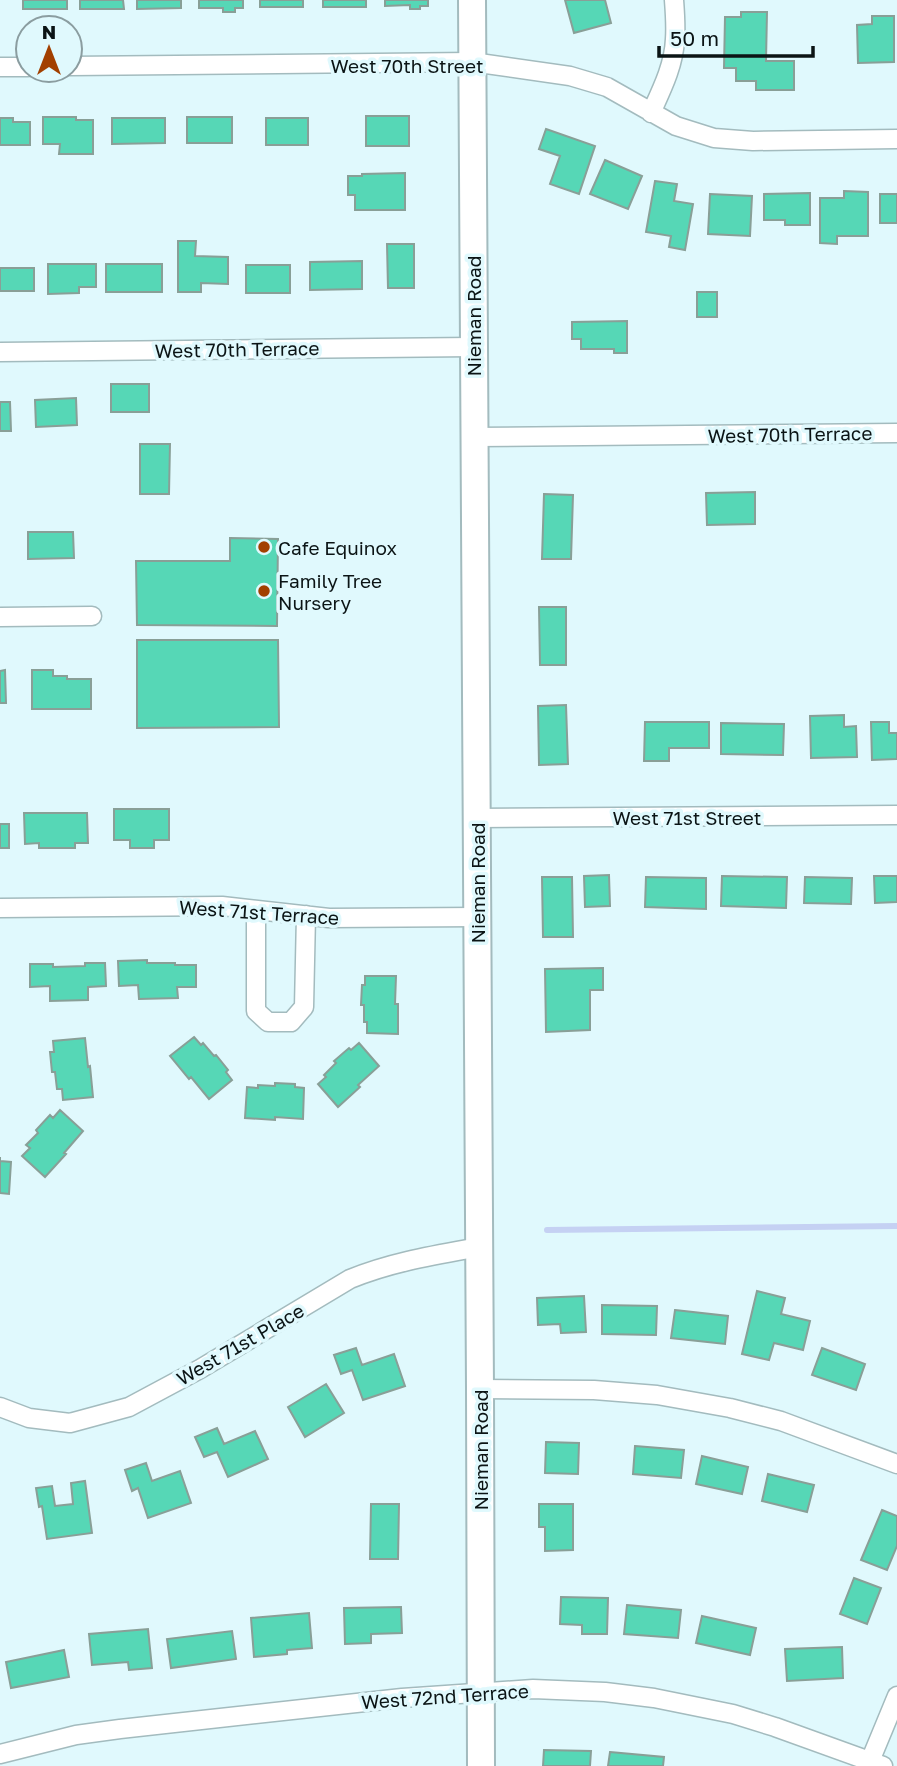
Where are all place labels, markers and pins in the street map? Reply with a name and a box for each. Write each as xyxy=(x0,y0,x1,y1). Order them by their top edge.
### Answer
place label: Cafe Equinox xyxy=(278,536,397,559)
marker: Cafe Equinox xyxy=(256,539,272,555)
place label: Family Tree Nursery xyxy=(278,569,382,614)
marker: Family Tree Nursery xyxy=(256,583,272,599)

